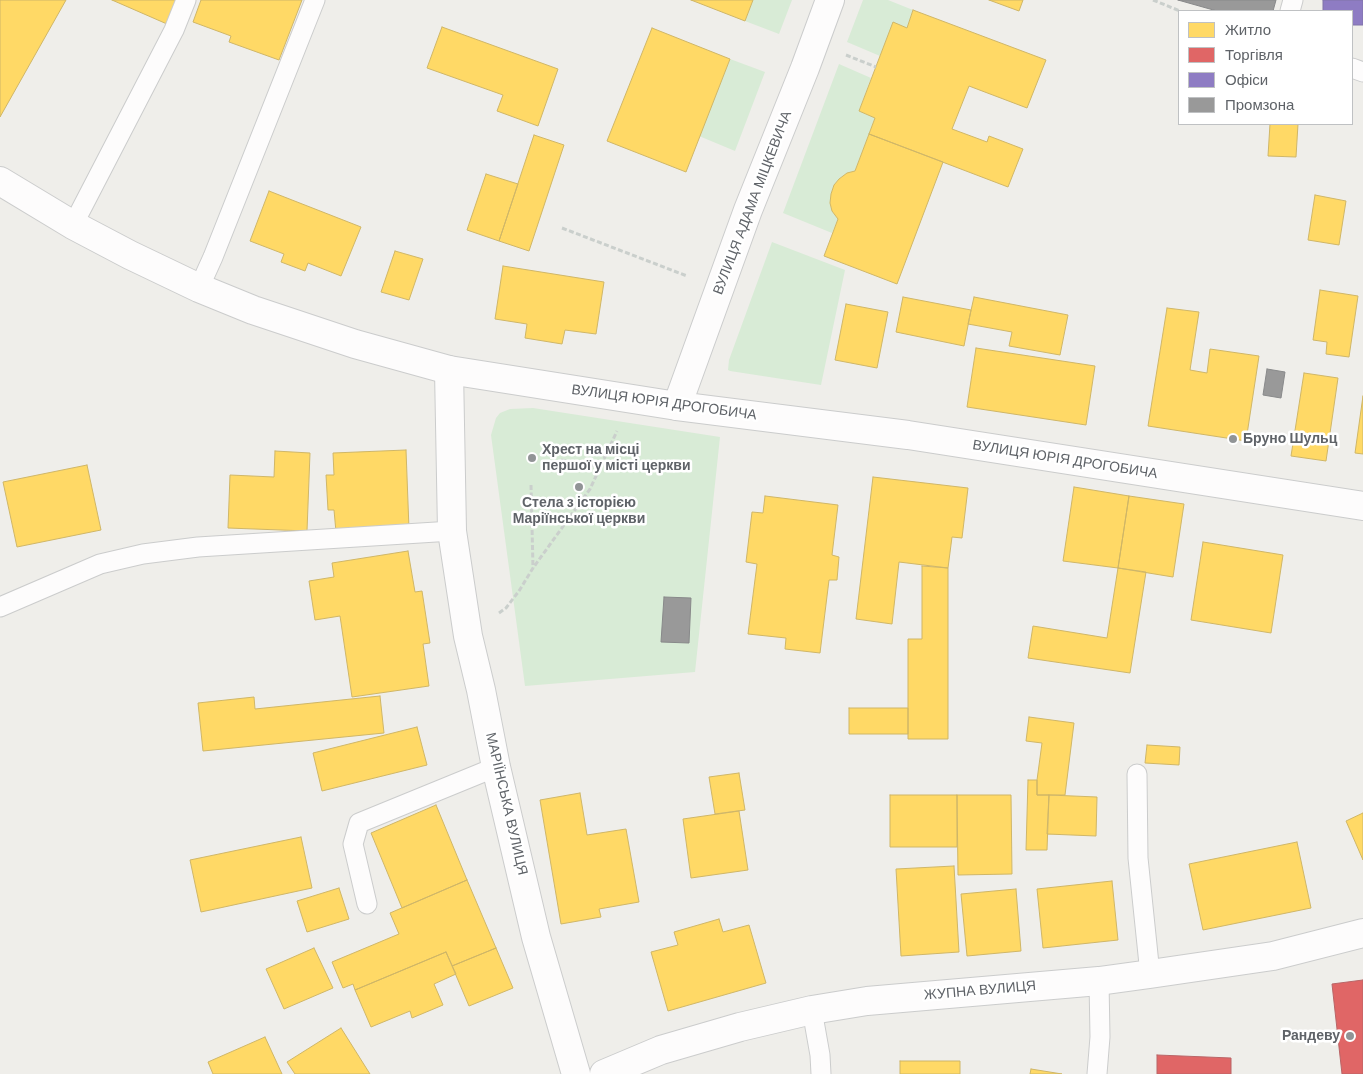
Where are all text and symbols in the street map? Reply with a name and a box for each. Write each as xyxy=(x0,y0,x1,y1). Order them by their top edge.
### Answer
legend xyxy=(1178,10,1353,125)
text: Житло xyxy=(1225,20,1271,40)
text: Торгівля xyxy=(1225,45,1283,65)
text: Офіси xyxy=(1225,70,1268,90)
text: Промзона xyxy=(1225,95,1294,115)
street label: ВУЛИЦЯ АДАМА МІЦКЕВИЧА xyxy=(710,109,796,297)
street label: ВУЛИЦЯ ЮРІЯ ДРОГОБИЧА xyxy=(570,382,758,424)
place label: Бруно Шульц xyxy=(1243,431,1337,447)
marker: Бруно Шульц xyxy=(1227,433,1239,445)
street label: ВУЛИЦЯ ЮРІЯ ДРОГОБИЧА xyxy=(971,437,1159,483)
place label: Хрест на місці першої у місті церкви xyxy=(542,442,691,474)
marker: Хрест на місці першої у місті церкви xyxy=(526,452,538,464)
marker: Стела з історією Маріїнської церкви xyxy=(573,481,585,493)
place label: Стела з історією Маріїнської церкви xyxy=(513,495,645,528)
street label: МАРІЇНСЬКА ВУЛИЦЯ xyxy=(481,731,531,877)
street label: ЖУПНА ВУЛИЦЯ xyxy=(923,978,1037,1004)
place label: Рандеву xyxy=(1282,1028,1340,1044)
marker: Рандеву xyxy=(1344,1030,1356,1042)

